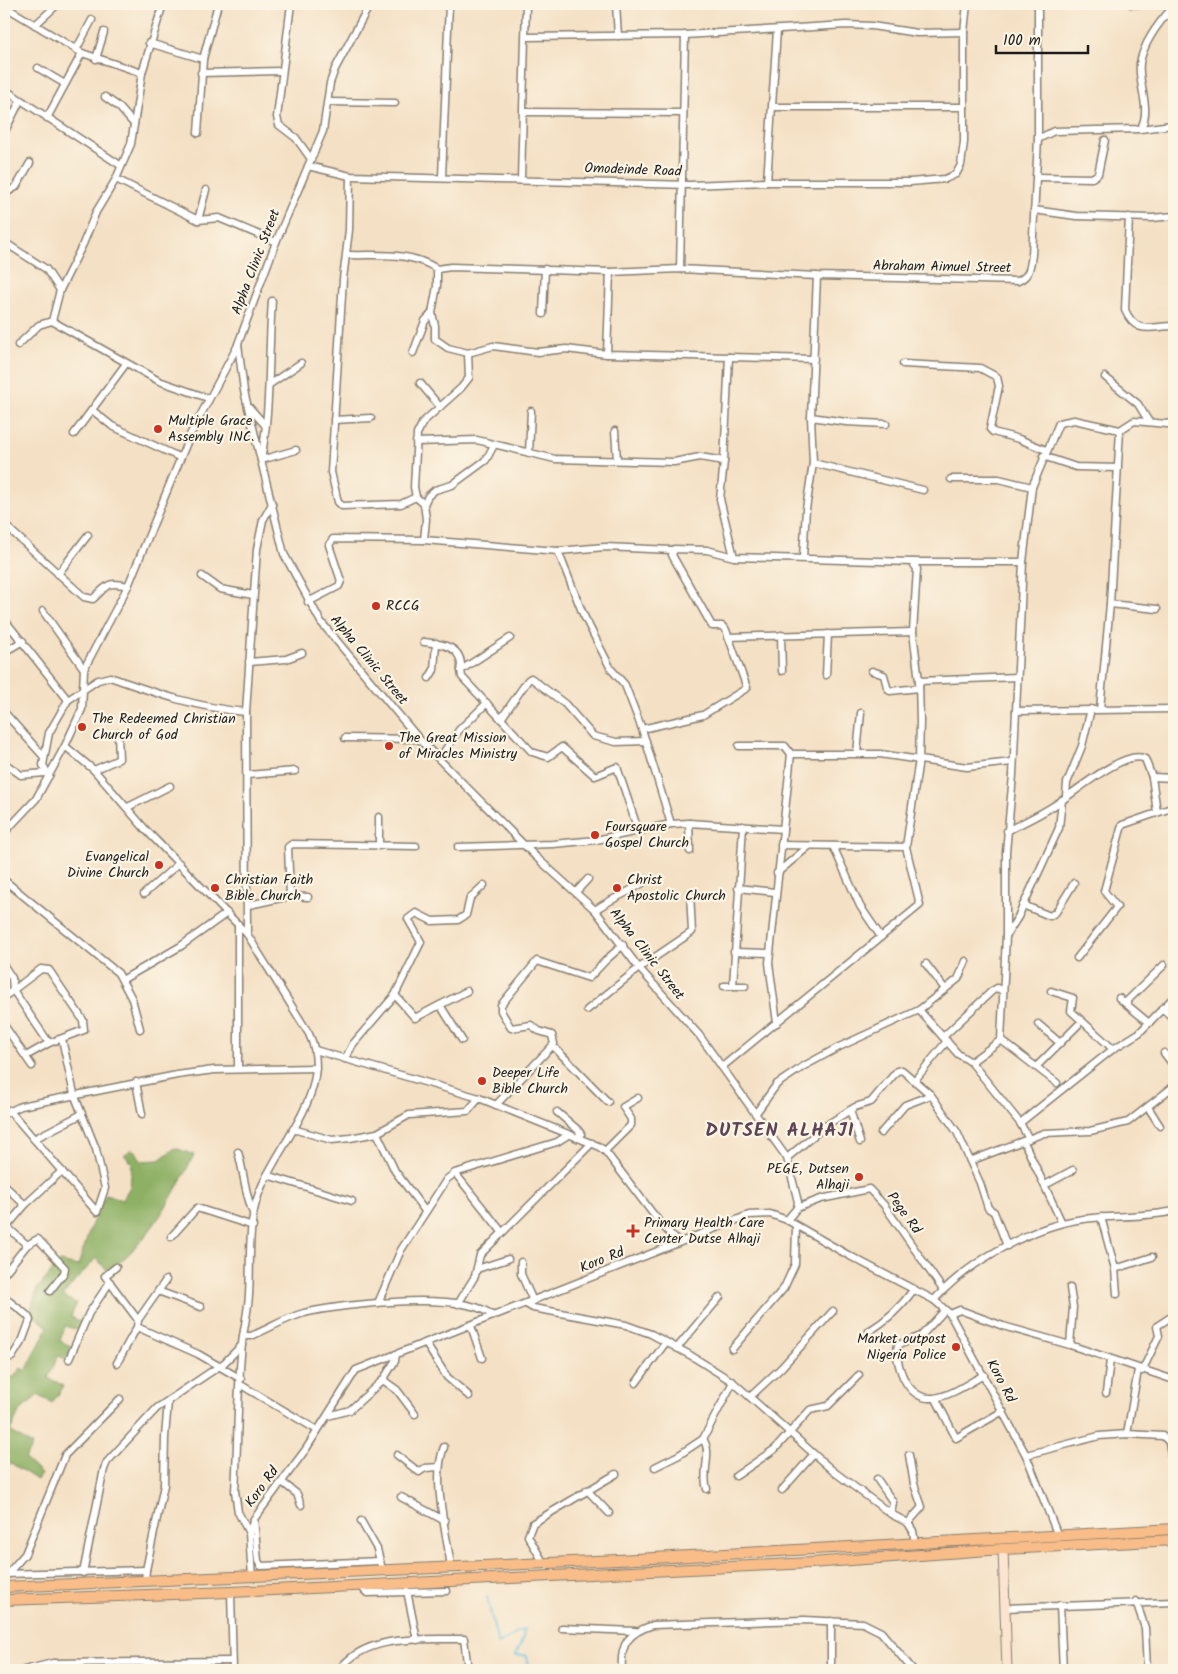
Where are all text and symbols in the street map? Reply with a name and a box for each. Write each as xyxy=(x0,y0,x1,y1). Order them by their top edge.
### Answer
scale bar xyxy=(996,22,1088,54)
text: 100 m xyxy=(1003,29,1041,53)
street label: Omodeinde Road xyxy=(584,157,683,183)
street label: Alpha Clinic Street xyxy=(226,205,286,318)
street label: Abraham Aimuel Street xyxy=(873,255,1012,279)
place label: Multiple Grace Assembly INC. xyxy=(168,410,254,448)
marker: Multiple Grace Assembly INC. xyxy=(152,423,164,435)
place label: RCCG xyxy=(386,595,420,617)
marker: RCCG xyxy=(370,600,382,612)
street label: Alpha Clinic Street xyxy=(325,610,414,710)
place label: The Redeemed Christian Church of God xyxy=(92,708,236,746)
marker: The Redeemed Christian Church of God xyxy=(76,721,88,733)
place label: The Great Mission of Miracles Ministry xyxy=(399,727,518,765)
marker: The Great Mission of Miracles Ministry xyxy=(383,740,395,752)
place label: Foursquare Gospel Church xyxy=(605,816,689,854)
marker: Foursquare Gospel Church xyxy=(589,829,601,841)
place label: Evangelical Divine Church xyxy=(67,846,150,884)
marker: Evangelical Divine Church xyxy=(153,859,165,871)
place label: Christian Faith Bible Church xyxy=(225,869,313,907)
place label: Christ Apostolic Church xyxy=(627,869,726,907)
marker: Christian Faith Bible Church xyxy=(209,882,221,894)
marker: Christ Apostolic Church xyxy=(611,882,623,894)
street label: Alpha Clinic Street xyxy=(604,903,690,1005)
place label: Deeper Life Bible Church xyxy=(492,1062,568,1100)
marker: Deeper Life Bible Church xyxy=(476,1075,488,1087)
district label: DUTSEN ALHAJI xyxy=(705,1116,855,1146)
place label: PEGE, Dutsen Alhaji xyxy=(767,1158,850,1196)
marker: PEGE, Dutsen Alhaji xyxy=(853,1171,865,1183)
street label: Pege Rd xyxy=(881,1187,927,1240)
place label: Primary Health Care Center Dutse Alhaji xyxy=(644,1212,765,1250)
marker: Primary Health Care Center Dutse Alhaji xyxy=(626,1224,640,1238)
street label: Koro Rd xyxy=(576,1241,629,1279)
place label: Market outpost Nigeria Police xyxy=(857,1328,947,1366)
marker: Market outpost Nigeria Police xyxy=(950,1341,962,1353)
street label: Koro Rd xyxy=(980,1355,1022,1408)
street label: Koro Rd xyxy=(239,1461,285,1512)

